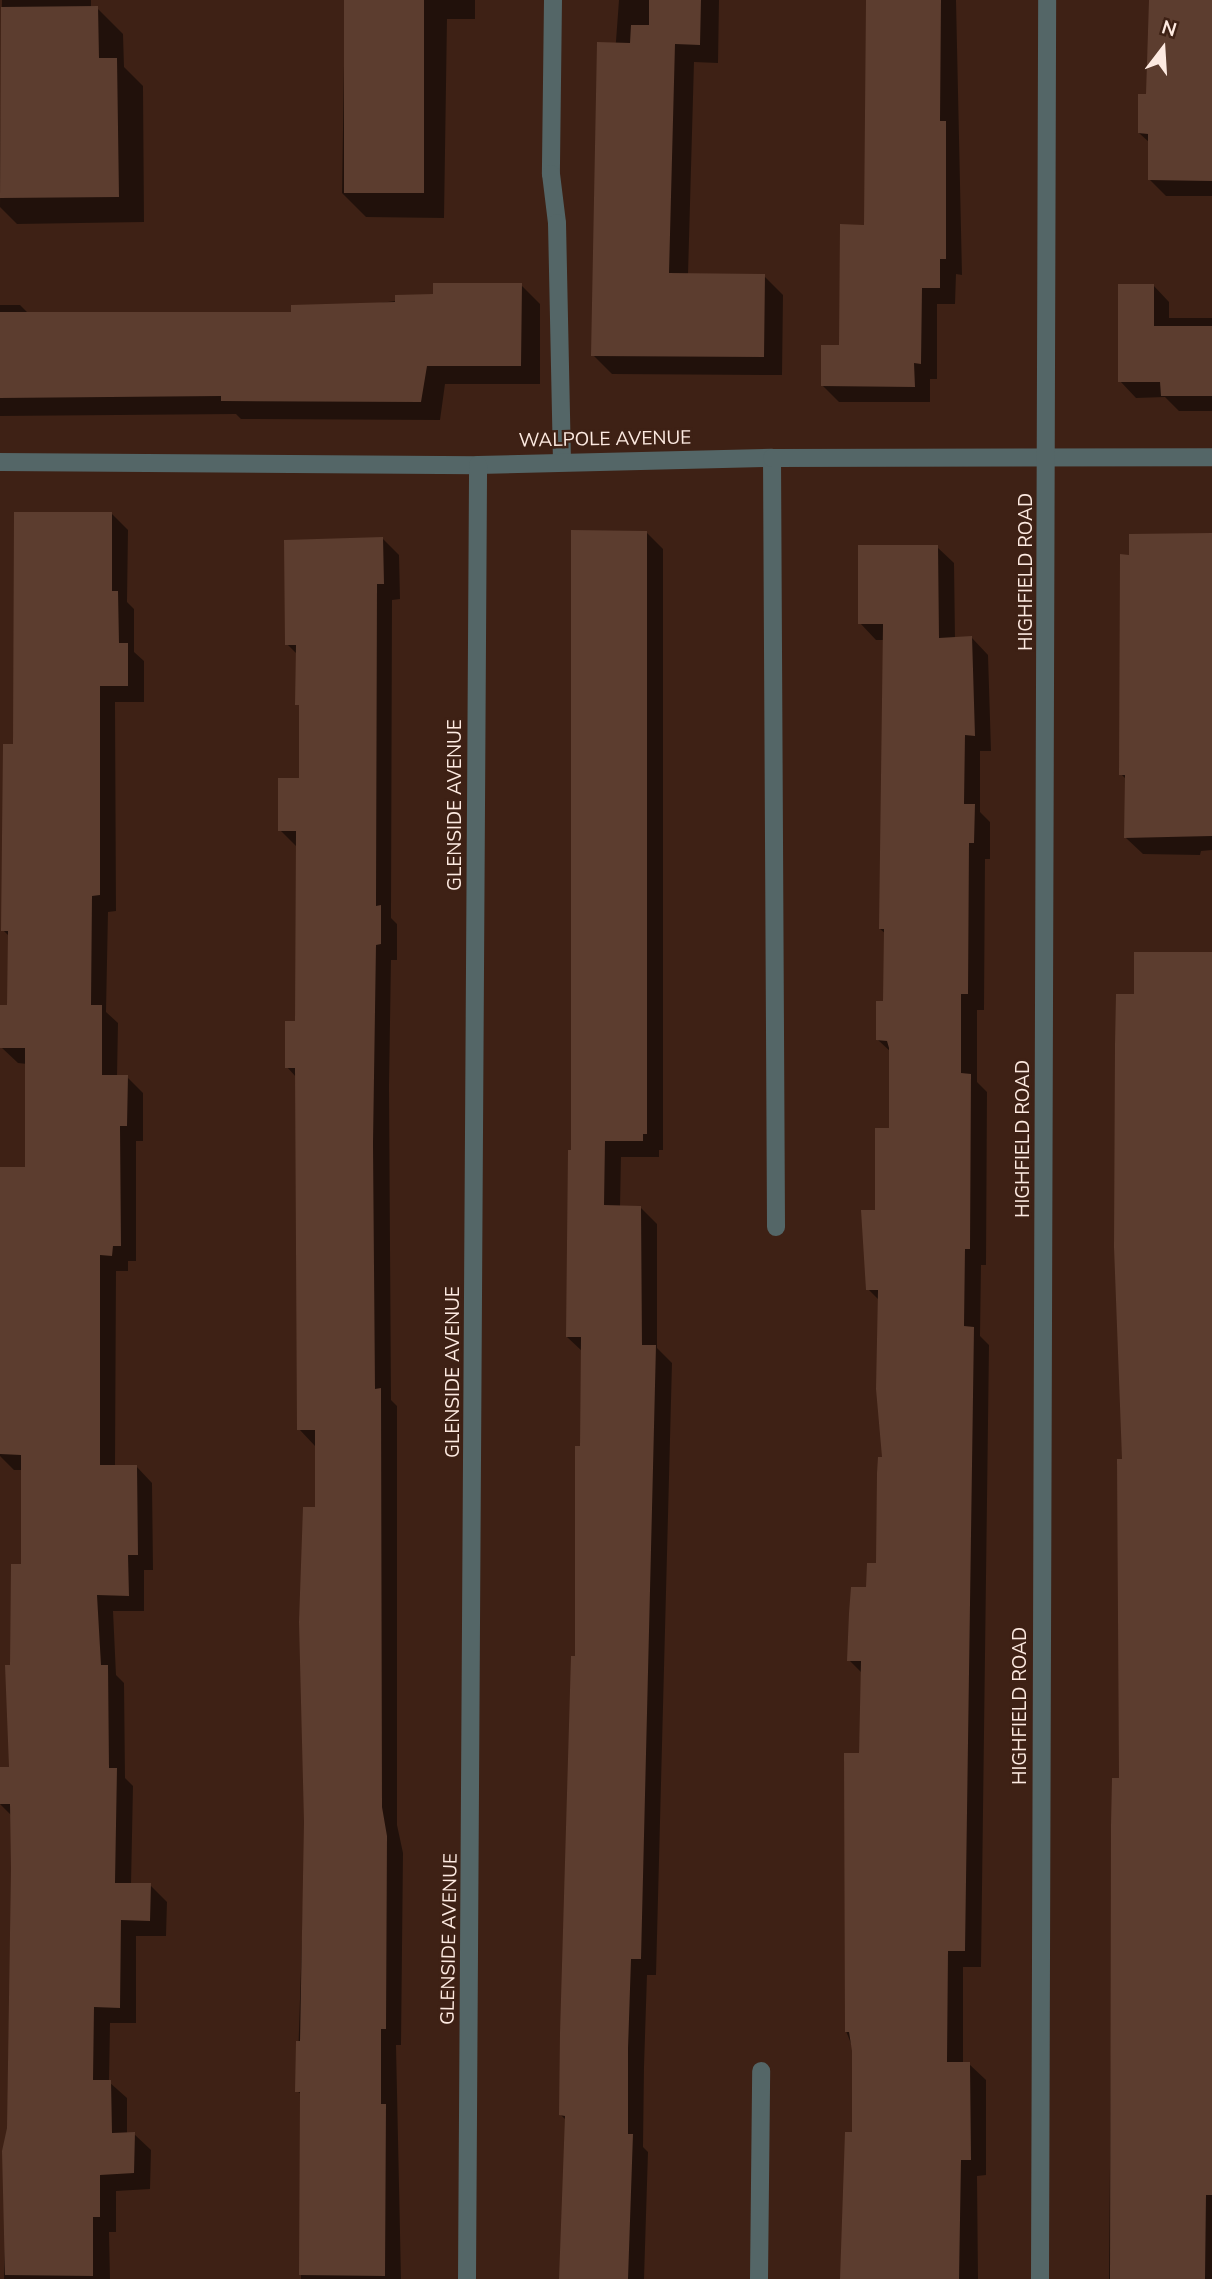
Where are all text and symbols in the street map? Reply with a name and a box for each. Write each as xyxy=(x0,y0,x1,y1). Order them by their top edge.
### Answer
north arrow xyxy=(1128,14,1198,84)
text: N xyxy=(1159,14,1180,43)
street label: WALPOLE AVENUE xyxy=(518,427,692,453)
street label: HIGHFIELD ROAD xyxy=(1016,493,1038,651)
street label: GLENSIDE AVENUE xyxy=(445,719,467,891)
street label: HIGHFIELD ROAD xyxy=(1013,1060,1035,1218)
street label: GLENSIDE AVENUE xyxy=(443,1286,465,1458)
street label: HIGHFIELD ROAD xyxy=(1010,1627,1032,1785)
street label: GLENSIDE AVENUE xyxy=(437,1853,463,2025)

